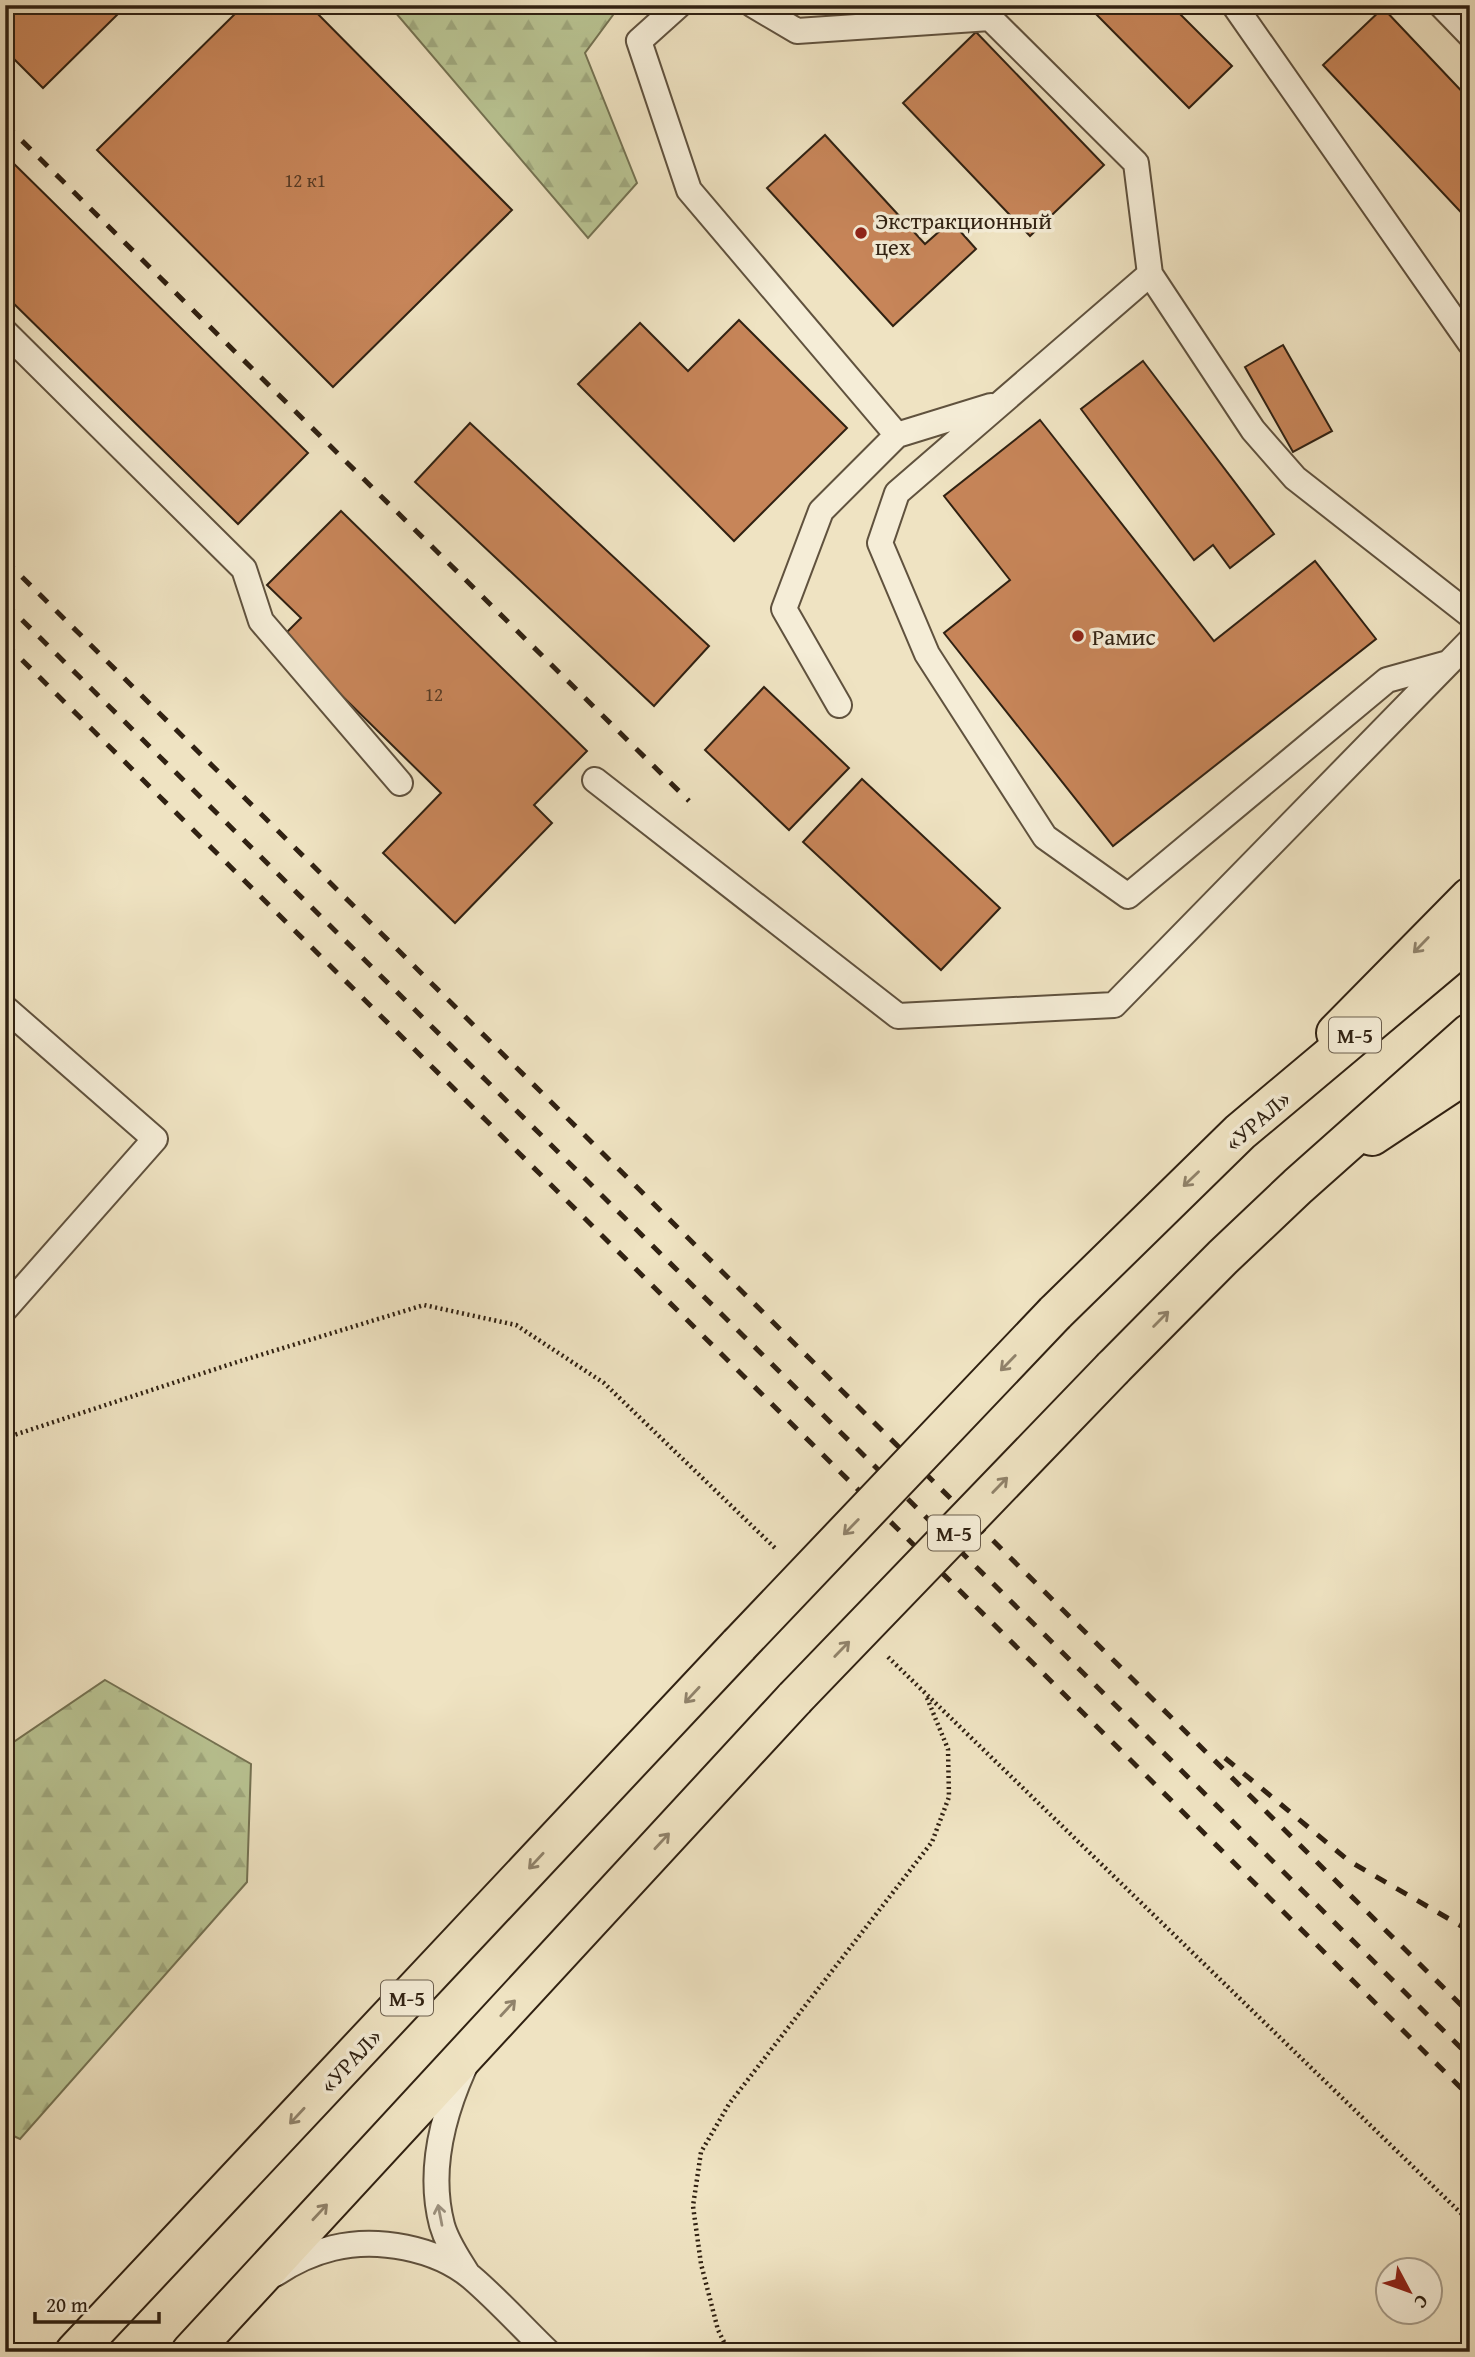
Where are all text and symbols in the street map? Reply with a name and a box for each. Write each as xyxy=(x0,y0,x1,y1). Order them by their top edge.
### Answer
house number: 12 к1 xyxy=(284,166,326,194)
place label: Экстракционный цех xyxy=(875,204,1052,263)
marker: Экстракционный цех xyxy=(853,225,869,241)
place label: Рамис xyxy=(1092,620,1156,653)
marker: Рамис xyxy=(1070,628,1086,644)
house number: 12 xyxy=(425,680,443,708)
one-way arrow xyxy=(1413,936,1430,953)
road number: М-5 xyxy=(1329,1018,1381,1052)
street label: «УРАЛ» xyxy=(1217,1082,1297,1158)
one-way arrow xyxy=(1183,1171,1200,1188)
one-way arrow xyxy=(1152,1311,1169,1328)
one-way arrow xyxy=(1000,1354,1017,1371)
one-way arrow xyxy=(991,1477,1008,1494)
road number: М-5 xyxy=(928,1516,980,1550)
one-way arrow xyxy=(843,1518,860,1535)
one-way arrow xyxy=(833,1640,850,1657)
one-way arrow xyxy=(684,1686,701,1703)
one-way arrow xyxy=(654,1833,671,1850)
one-way arrow xyxy=(528,1852,545,1869)
road number: М-5 xyxy=(381,1980,433,2016)
one-way arrow xyxy=(500,1999,516,2017)
street label: «УРАЛ» xyxy=(311,2020,389,2100)
one-way arrow xyxy=(289,2107,305,2125)
one-way arrow xyxy=(312,2204,329,2221)
one-way arrow xyxy=(433,2204,446,2227)
north arrow xyxy=(1374,2256,1444,2326)
scale bar xyxy=(35,2280,159,2324)
text: 20 m xyxy=(46,2289,88,2320)
text: С xyxy=(1408,2289,1436,2316)

